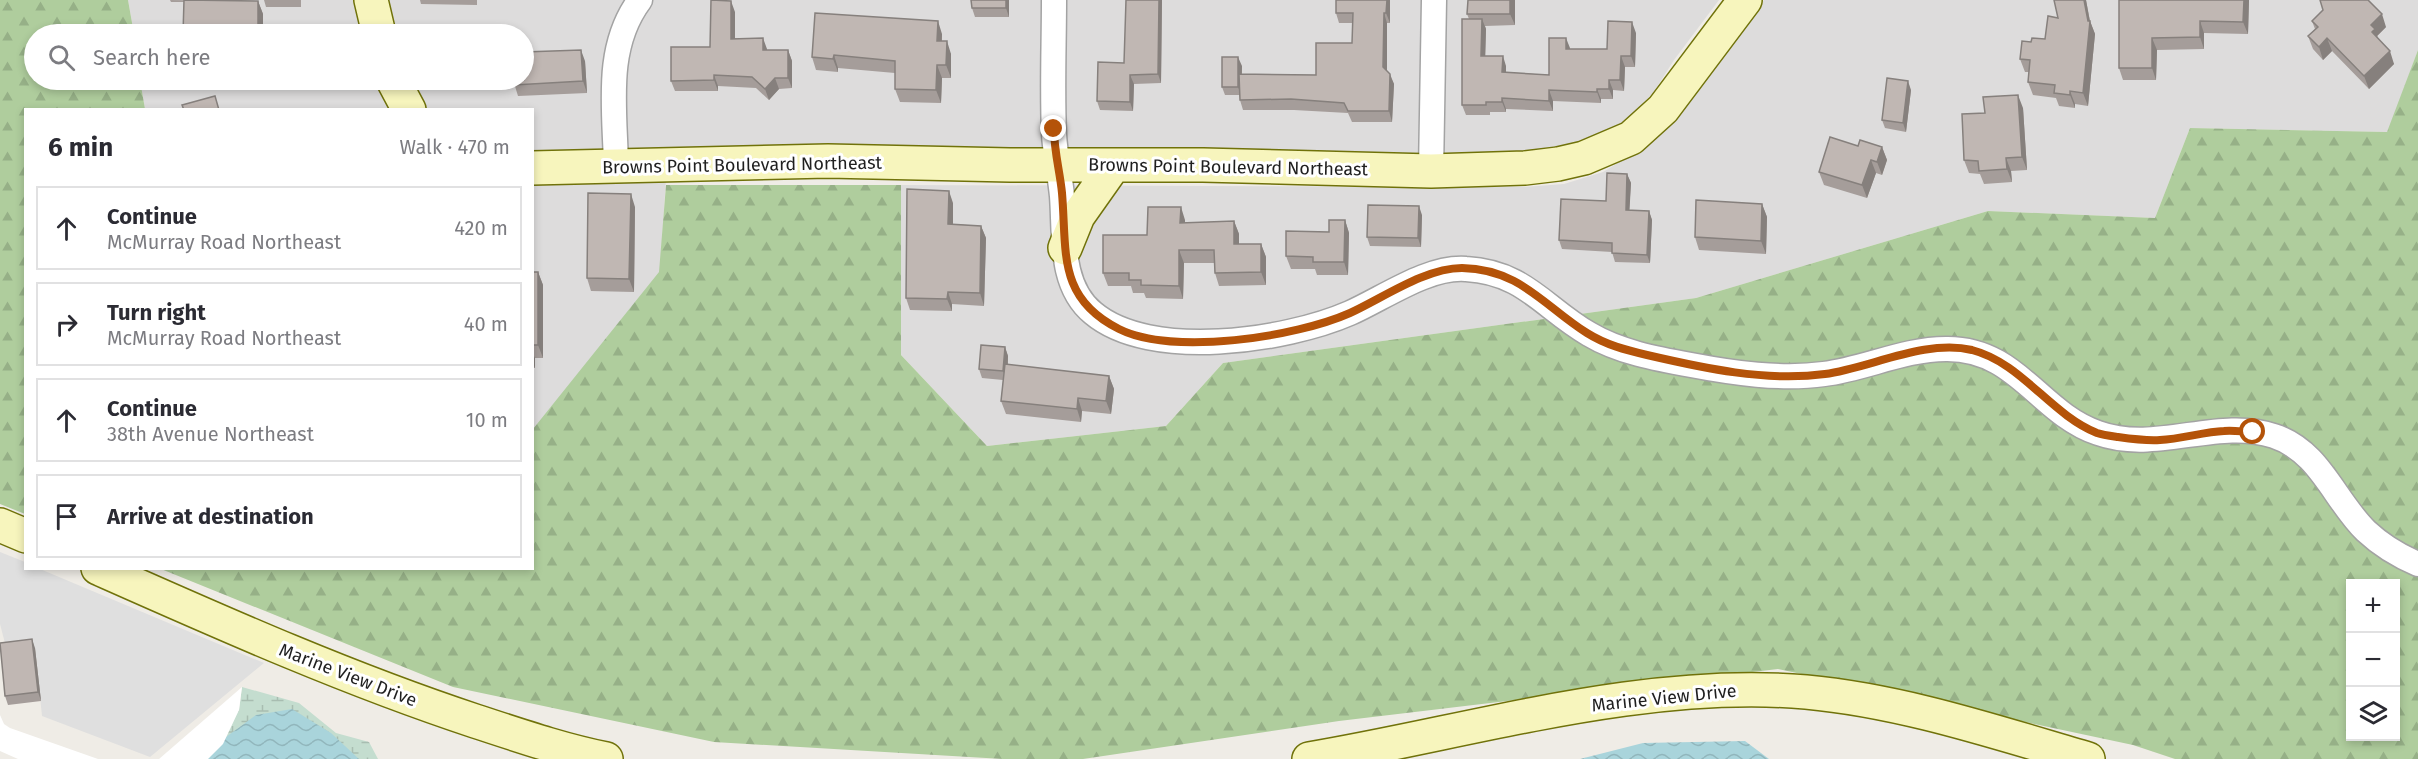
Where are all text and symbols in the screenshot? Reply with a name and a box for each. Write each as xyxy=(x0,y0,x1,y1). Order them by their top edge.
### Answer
search box xyxy=(24,24,534,90)
icon: search xyxy=(45,41,78,74)
text: Search here xyxy=(93,44,211,71)
route end xyxy=(1040,115,1066,141)
text: 6 min xyxy=(48,132,113,163)
text: Walk · 470 m xyxy=(400,135,510,159)
street label: Browns Point Boulevard Northeast xyxy=(602,152,883,178)
street label: Browns Point Boulevard Northeast xyxy=(1088,154,1369,180)
text: Continue xyxy=(107,203,197,230)
icon: ahead xyxy=(50,212,83,245)
text: 420 m xyxy=(454,216,508,240)
text: McMurray Road Northeast xyxy=(107,230,341,254)
text: Turn right xyxy=(107,299,206,326)
icon: right xyxy=(50,308,83,341)
text: 40 m xyxy=(464,312,508,336)
text: McMurray Road Northeast xyxy=(107,326,341,350)
text: Continue xyxy=(107,395,197,422)
icon: ahead xyxy=(50,404,83,437)
text: 10 m xyxy=(466,408,508,432)
route start xyxy=(2239,418,2265,444)
text: 38th Avenue Northeast xyxy=(107,422,314,446)
icon: arrive xyxy=(50,500,83,533)
text: Arrive at destination xyxy=(107,503,314,530)
map controls xyxy=(2346,579,2400,741)
button: + xyxy=(2346,579,2400,633)
button: − xyxy=(2346,633,2400,687)
street label: Marine View Drive xyxy=(276,639,420,711)
street label: Marine View Drive xyxy=(1590,679,1738,717)
button: layers xyxy=(2346,687,2400,741)

